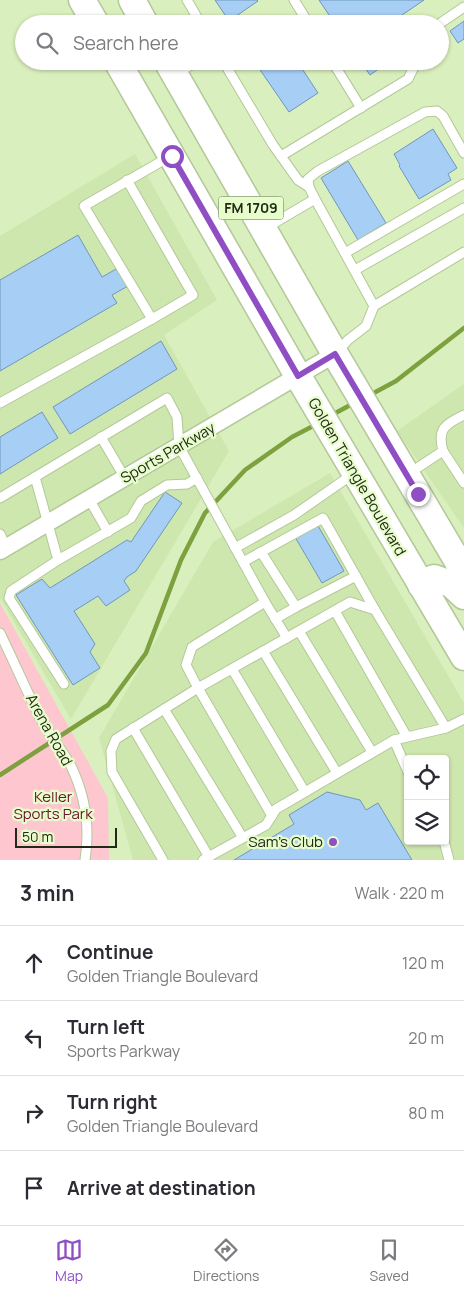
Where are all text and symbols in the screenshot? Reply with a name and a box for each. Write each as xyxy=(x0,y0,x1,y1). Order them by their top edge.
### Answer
search box xyxy=(15,15,449,70)
icon: search xyxy=(33,29,61,57)
text: Search here xyxy=(73,30,179,56)
route start xyxy=(161,145,184,168)
road number: FM 1709 xyxy=(218,197,284,220)
street label: Golden Triangle Boulevard xyxy=(303,394,411,560)
street label: Sports Parkway xyxy=(117,417,219,488)
route end xyxy=(407,483,430,506)
street label: Arena Road xyxy=(21,690,78,769)
map controls xyxy=(404,755,449,845)
button: locate xyxy=(404,755,449,800)
park label: Keller Sports Park xyxy=(13,786,93,824)
button: layers xyxy=(404,800,449,845)
scale bar xyxy=(15,825,118,848)
text: 50 m xyxy=(22,827,53,846)
place label: Sam's Club xyxy=(248,831,323,852)
marker: Sam's Club xyxy=(327,836,339,848)
text: 3 min xyxy=(20,879,74,907)
text: Walk · 220 m xyxy=(354,882,444,904)
text: Continue xyxy=(67,939,153,965)
icon: ahead xyxy=(20,949,48,977)
text: 120 m xyxy=(402,952,444,974)
text: Golden Triangle Boulevard xyxy=(67,965,258,987)
text: Turn left xyxy=(67,1014,145,1040)
icon: left xyxy=(20,1024,48,1052)
text: 20 m xyxy=(408,1027,444,1049)
text: Sports Parkway xyxy=(67,1040,180,1062)
text: Turn right xyxy=(67,1089,157,1115)
icon: right xyxy=(20,1099,48,1127)
text: 80 m xyxy=(408,1102,444,1124)
text: Golden Triangle Boulevard xyxy=(67,1115,258,1137)
icon: arrive xyxy=(20,1174,48,1202)
text: Arrive at destination xyxy=(67,1175,256,1201)
tab: Map xyxy=(55,1236,83,1285)
tab: Directions xyxy=(193,1236,259,1285)
tab: Saved xyxy=(370,1236,409,1285)

